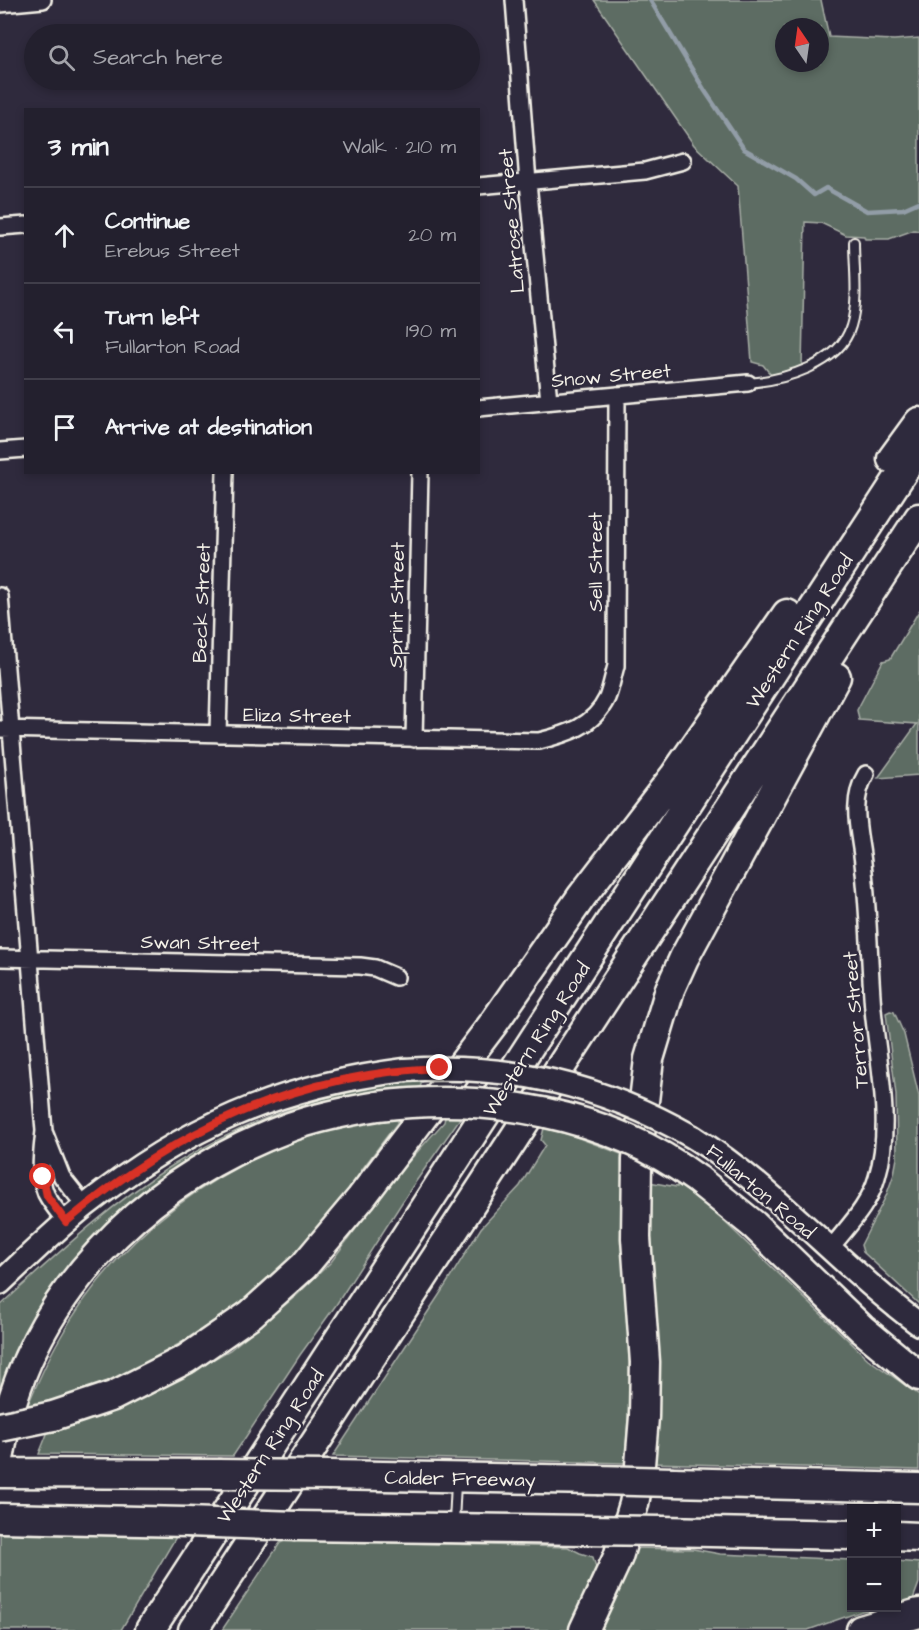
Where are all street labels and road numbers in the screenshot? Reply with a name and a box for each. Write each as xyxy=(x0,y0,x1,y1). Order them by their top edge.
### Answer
street label: Latrose Street xyxy=(492,147,532,294)
street label: Snow Street xyxy=(550,357,672,395)
street label: Sell Street xyxy=(582,512,610,612)
street label: Sprint Street xyxy=(382,542,412,668)
street label: Beck Street xyxy=(186,543,218,663)
street label: Western Ring Road xyxy=(739,549,861,715)
street label: Eliza Street xyxy=(243,701,351,731)
street label: Swan Street xyxy=(140,928,260,958)
street label: Terror Street xyxy=(836,950,876,1090)
street label: Western Ring Road xyxy=(476,957,598,1123)
street label: Fullarton Road xyxy=(700,1138,821,1246)
street label: Western Ring Road xyxy=(210,1364,332,1530)
street label: Calder Freeway xyxy=(384,1464,536,1495)

